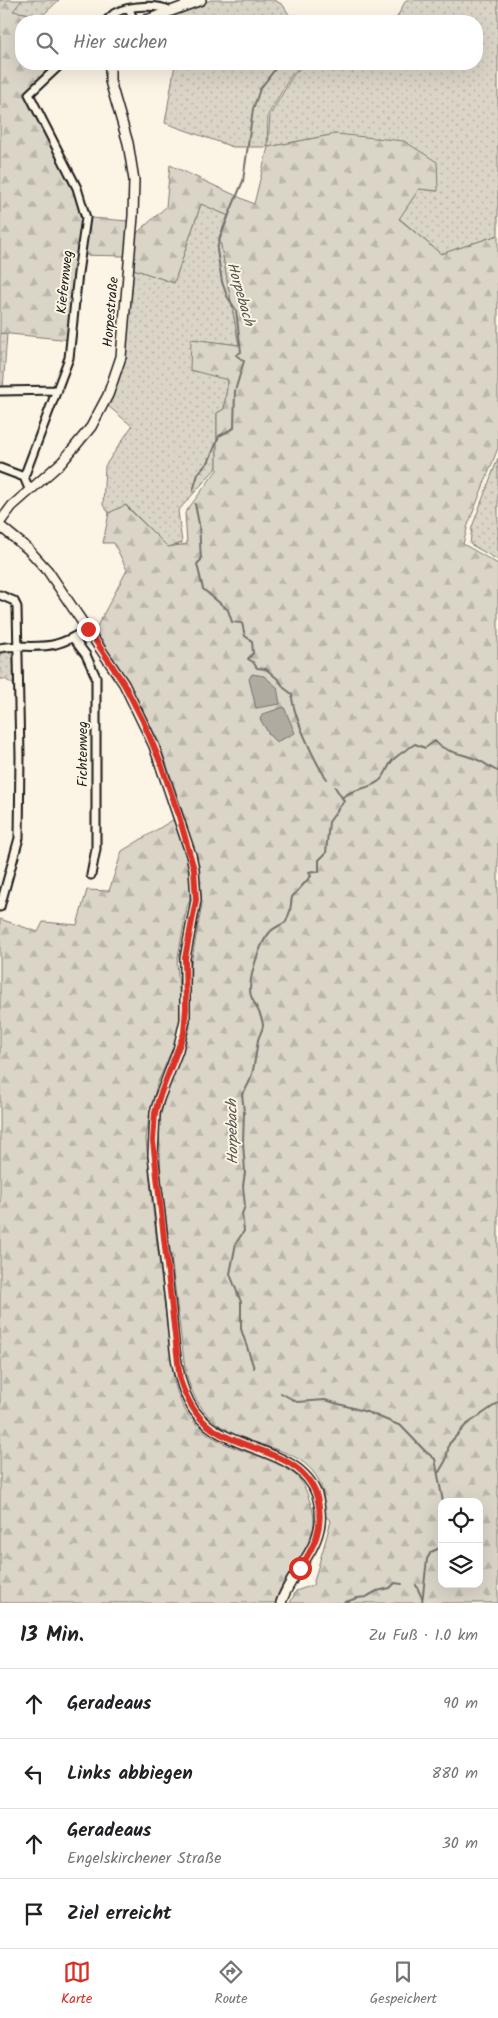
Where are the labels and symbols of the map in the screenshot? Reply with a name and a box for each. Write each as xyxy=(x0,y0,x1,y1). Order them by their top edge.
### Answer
street label: Kiefernweg xyxy=(51,249,79,315)
water label: Horpebach xyxy=(219,259,261,331)
street label: Horpestraße xyxy=(97,275,125,348)
route end xyxy=(77,618,100,641)
street label: Fichtenweg xyxy=(72,721,94,787)
water label: Horpebach xyxy=(220,1097,246,1165)
route start xyxy=(289,1557,312,1580)

